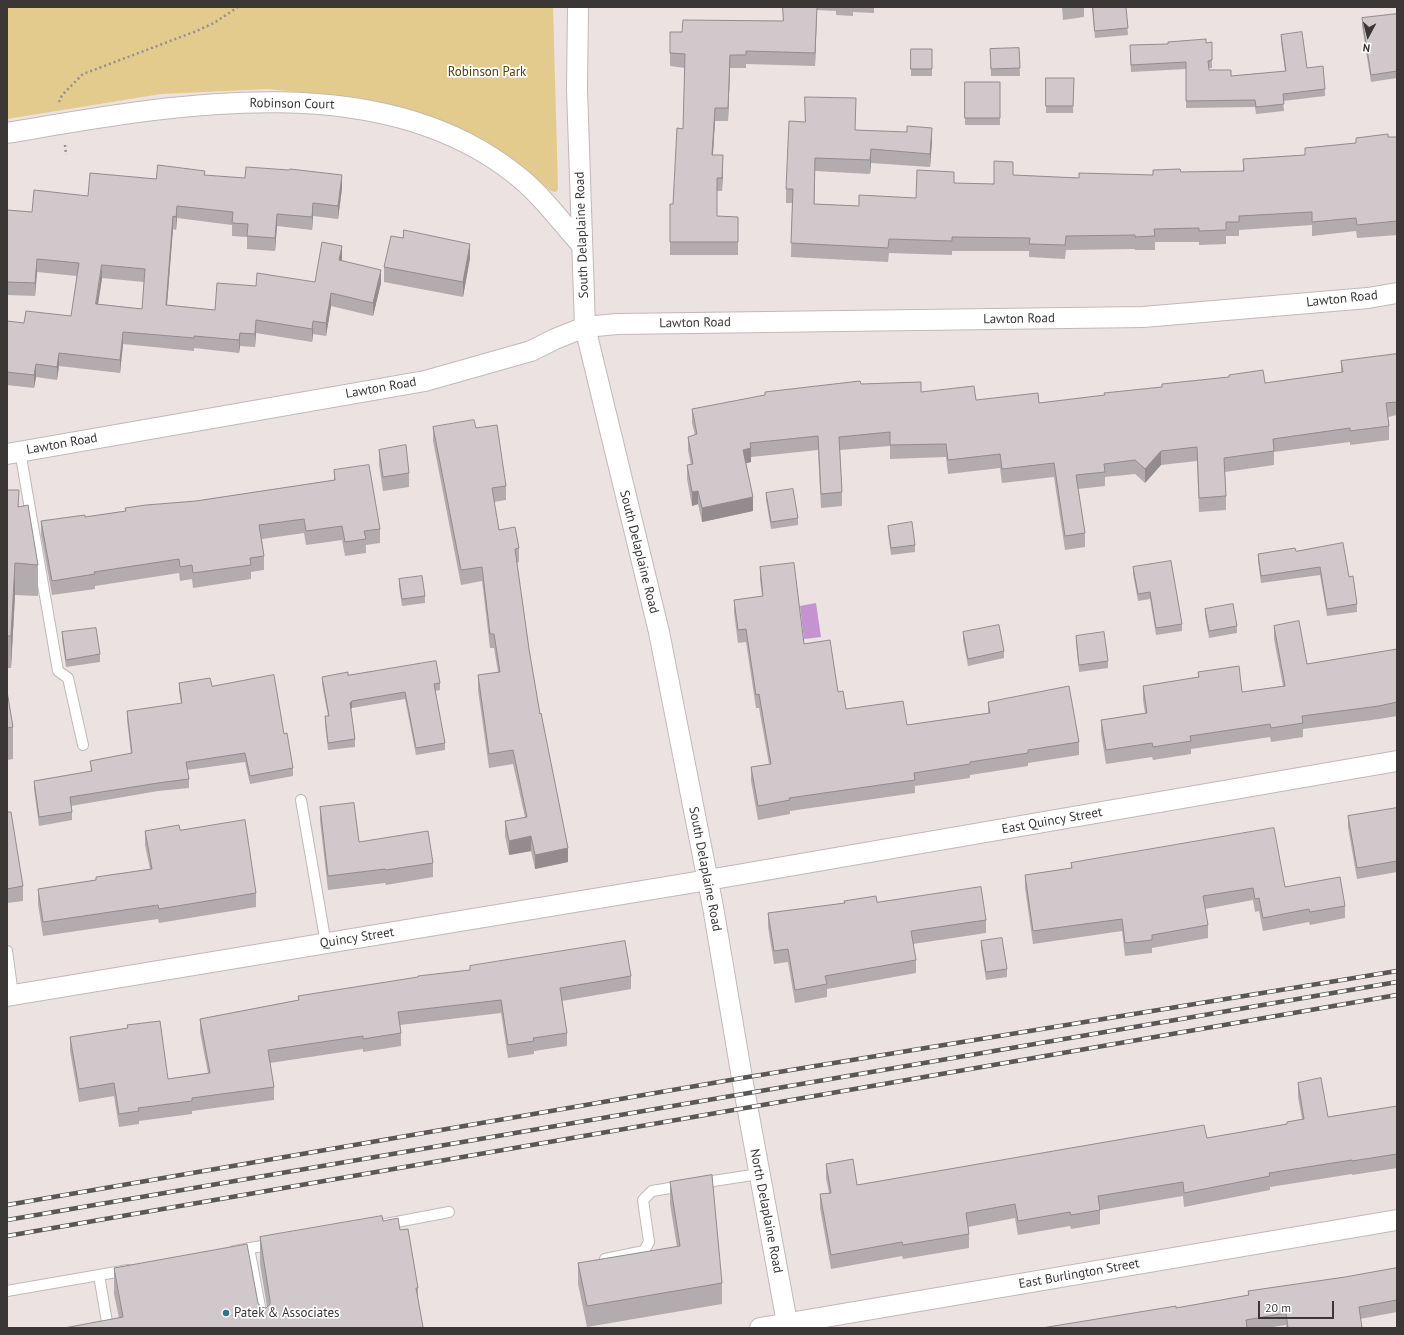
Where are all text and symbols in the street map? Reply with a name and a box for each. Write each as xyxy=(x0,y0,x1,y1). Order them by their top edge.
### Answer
north arrow xyxy=(1348,16,1388,56)
text: N xyxy=(1362,41,1371,55)
park label: Robinson Park xyxy=(448,64,526,80)
street label: Robinson Court xyxy=(249,95,335,113)
street label: South Delaplaine Road xyxy=(572,171,592,299)
street label: Lawton Road xyxy=(1305,287,1379,311)
street label: Lawton Road xyxy=(983,311,1055,327)
street label: Lawton Road xyxy=(659,315,731,331)
street label: Lawton Road xyxy=(344,374,418,402)
street label: Lawton Road xyxy=(25,430,99,458)
street label: South Delaplaine Road xyxy=(616,489,662,615)
street label: East Quincy Street xyxy=(1001,804,1103,838)
street label: South Delaplaine Road xyxy=(685,805,725,933)
street label: Quincy Street xyxy=(319,924,395,952)
street label: North Delaplaine Road xyxy=(746,1148,786,1274)
street label: East Burlington Street xyxy=(1017,1256,1141,1292)
scale bar xyxy=(1260,1293,1336,1319)
text: 20 m xyxy=(1265,1300,1291,1315)
place label: Patek & Associates xyxy=(234,1305,340,1321)
marker: Patek & Associates xyxy=(221,1308,231,1318)

